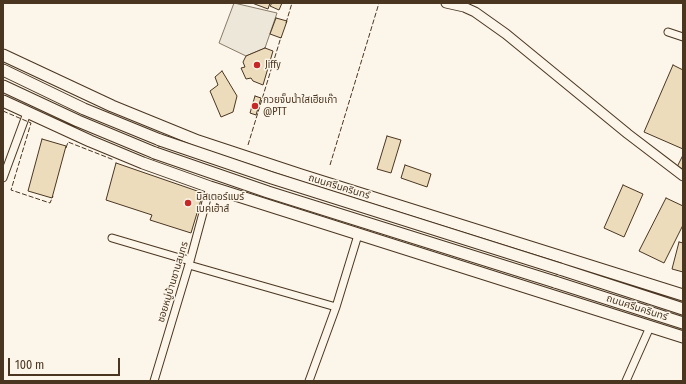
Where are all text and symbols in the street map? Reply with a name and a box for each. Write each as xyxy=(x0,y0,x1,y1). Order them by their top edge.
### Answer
place label: Jiffy xyxy=(265,59,281,71)
marker: Jiffy xyxy=(252,60,262,70)
place label: กวยจั๊บน้ำใสเฮียเก๊า @PTT xyxy=(263,94,337,118)
marker: กวยจั๊บน้ำใสเฮียเก๊า @PTT xyxy=(250,101,260,111)
street label: ถนนศรีนครินทร์ xyxy=(307,172,371,202)
place label: มิสเตอร์แบร์ เบคเฮ้าส์ xyxy=(196,191,244,214)
marker: มิสเตอร์แบร์ เบคเฮ้าส์ xyxy=(183,198,193,208)
street label: ซอยหมู่บ้านชานสมุทร xyxy=(155,240,191,324)
street label: ถนนศรีนครินทร์ xyxy=(605,292,669,324)
scale bar xyxy=(10,350,122,376)
text: 100 m xyxy=(15,358,44,372)

